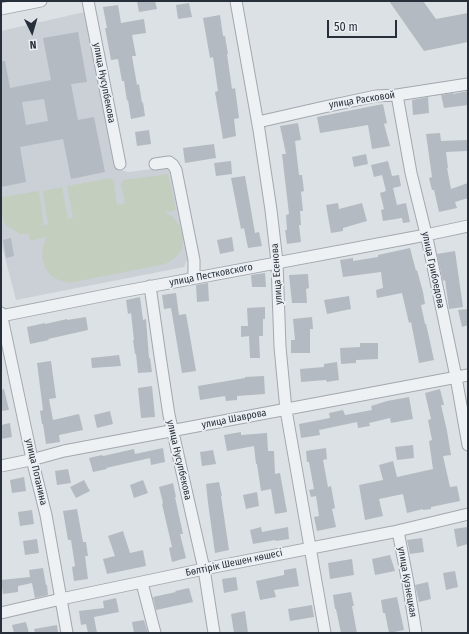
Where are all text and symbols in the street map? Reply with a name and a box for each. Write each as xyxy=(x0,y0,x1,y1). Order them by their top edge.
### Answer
north arrow xyxy=(12,12,52,52)
scale bar xyxy=(329,12,399,38)
text: 50 m xyxy=(334,20,358,34)
text: N xyxy=(29,38,37,51)
street label: улица Нусупбекова xyxy=(90,42,118,124)
street label: улица Расковой xyxy=(328,89,396,111)
street label: улица Грибоедова xyxy=(419,231,447,309)
street label: улица Есенова xyxy=(269,243,285,305)
street label: улица Пестковского xyxy=(168,261,254,289)
street label: улица Шаврова xyxy=(200,407,268,431)
street label: улица Нусупбекова xyxy=(164,419,194,501)
street label: улица Потанина xyxy=(23,438,49,506)
street label: улица Кузнецкая xyxy=(395,546,419,618)
street label: Бөлтірік Шешен көшесі xyxy=(184,547,284,579)

